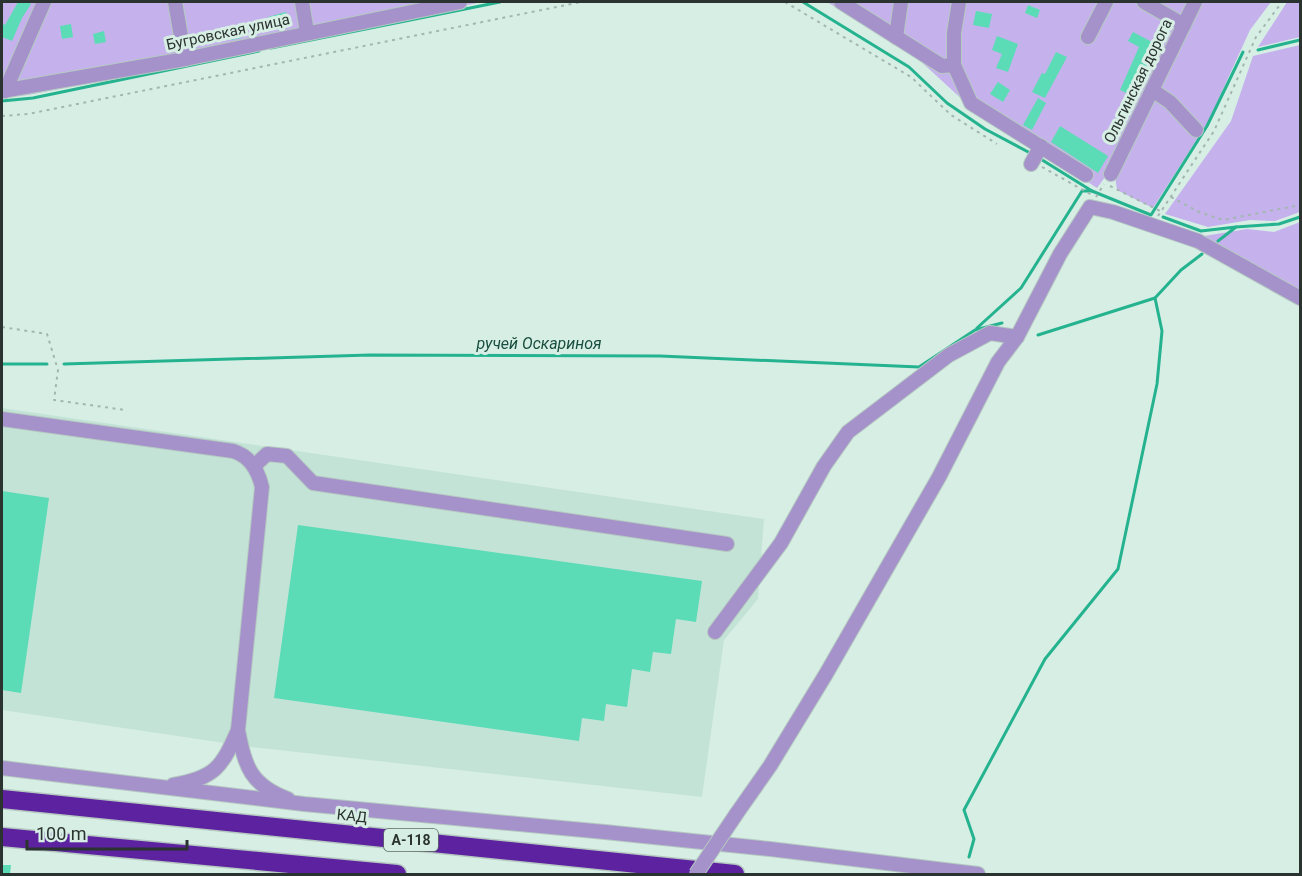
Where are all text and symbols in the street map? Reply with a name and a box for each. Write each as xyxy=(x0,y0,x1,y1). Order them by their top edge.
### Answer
street label: Бугровская улица xyxy=(165,10,291,54)
street label: Ольгинская дорога xyxy=(1100,16,1176,146)
water label: ручей Оскариноя xyxy=(475,334,602,353)
street label: КАД xyxy=(336,805,368,827)
scale bar xyxy=(27,813,188,851)
text: 100 m xyxy=(36,823,87,844)
road number: А-118 xyxy=(384,829,438,851)

